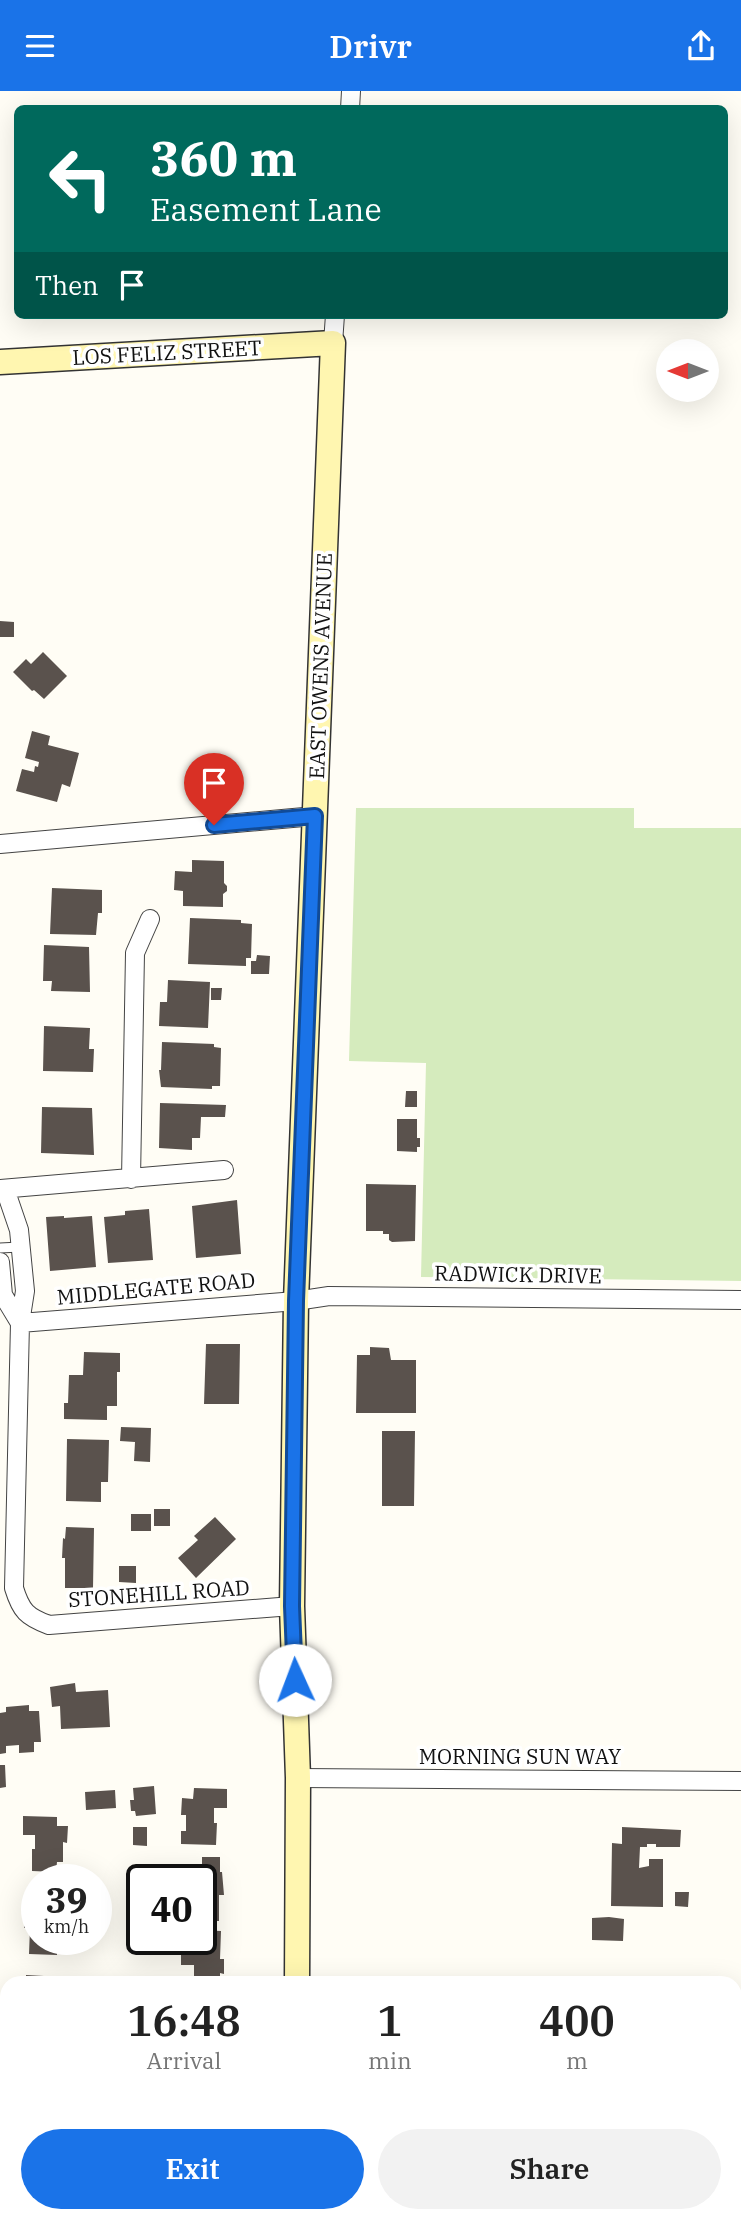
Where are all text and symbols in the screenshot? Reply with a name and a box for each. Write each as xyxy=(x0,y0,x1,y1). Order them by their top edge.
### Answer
text: Drivr xyxy=(329,25,412,67)
icon: menu xyxy=(21,27,59,65)
icon: share xyxy=(682,27,720,65)
text: 360 m xyxy=(150,126,297,189)
icon: left xyxy=(35,133,126,224)
text: Easement Lane xyxy=(150,188,382,230)
icon: arrive xyxy=(113,266,151,304)
text: Then xyxy=(35,268,99,302)
street label: LOS FELIZ STREET xyxy=(72,333,262,371)
north arrow xyxy=(656,339,719,403)
map controls xyxy=(656,339,719,402)
street label: EAST OWENS AVENUE xyxy=(302,552,338,780)
pin xyxy=(184,753,244,825)
icon: arrive xyxy=(195,764,233,802)
street label: RADWICK DRIVE xyxy=(434,1259,602,1289)
street label: MIDDLEGATE ROAD xyxy=(56,1265,256,1311)
street label: STONEHILL ROAD xyxy=(67,1573,251,1613)
position arrow xyxy=(258,1643,332,1717)
street label: MORNING SUN WAY xyxy=(419,1742,621,1770)
speed limit sign: 40 xyxy=(126,1864,217,1955)
text: 39 xyxy=(45,1877,88,1923)
text: km/h xyxy=(44,1915,89,1938)
text: 16:48 xyxy=(127,1993,241,2048)
text: 1 xyxy=(377,1993,402,2048)
text: 400 xyxy=(539,1993,615,2048)
text: Arrival xyxy=(147,2045,221,2075)
text: min xyxy=(368,2045,412,2075)
text: m xyxy=(566,2045,588,2075)
button: Exit xyxy=(21,2129,364,2209)
button: Share xyxy=(378,2129,721,2209)

